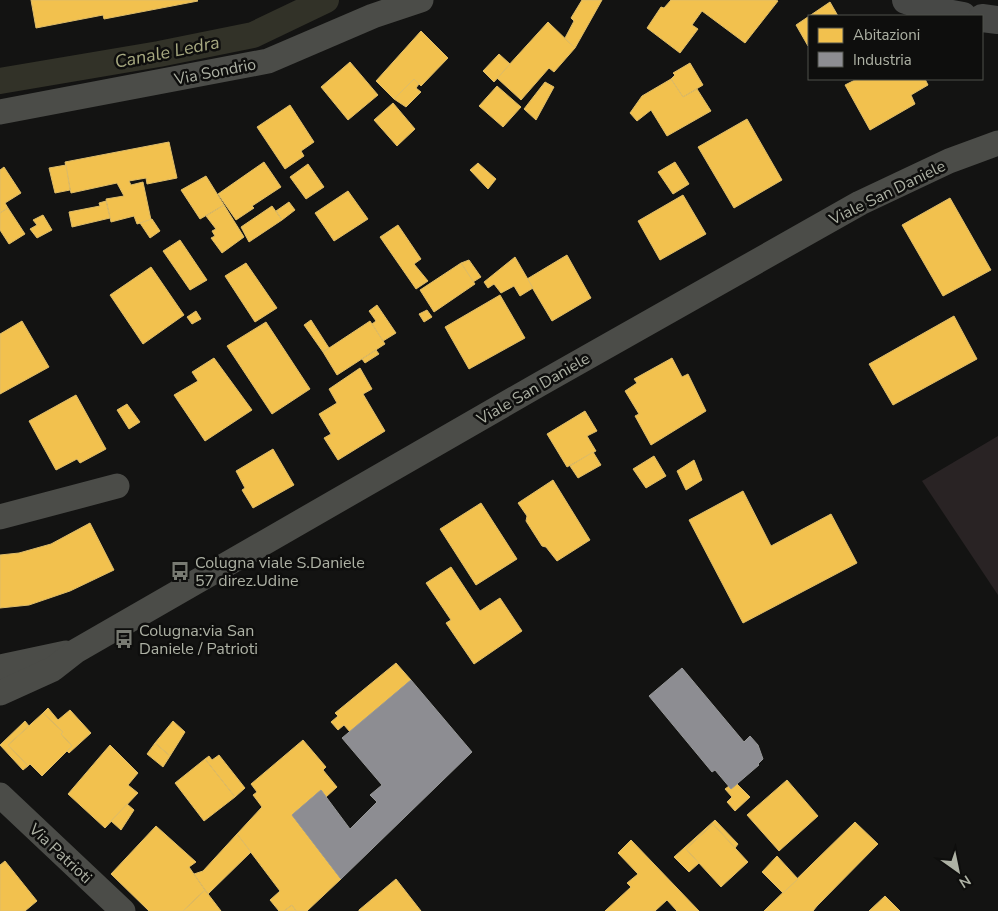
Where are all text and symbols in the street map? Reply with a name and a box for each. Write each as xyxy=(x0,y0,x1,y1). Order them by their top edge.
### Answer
legend xyxy=(808,15,983,80)
text: Abitazioni xyxy=(853,25,920,45)
water label: Canale Ledra xyxy=(113,30,221,74)
text: Industria xyxy=(853,50,912,70)
street label: Via Sondrio xyxy=(171,53,258,91)
street label: Viale San Daniele xyxy=(825,155,949,231)
street label: Viale San Daniele xyxy=(472,348,594,431)
place label: Colugna viale S.Daniele 57 direz.Udine xyxy=(195,552,365,592)
bus stop icon: Colugna viale S.Daniele 57 direz.Udine xyxy=(169,560,191,582)
place label: Colugna:via San Daniele / Patrioti xyxy=(139,620,258,660)
bus stop icon: Colugna:via San Daniele / Patrioti xyxy=(113,628,135,650)
street label: Via Patrioti xyxy=(23,818,97,889)
north arrow xyxy=(933,846,983,896)
text: N xyxy=(955,871,974,892)

